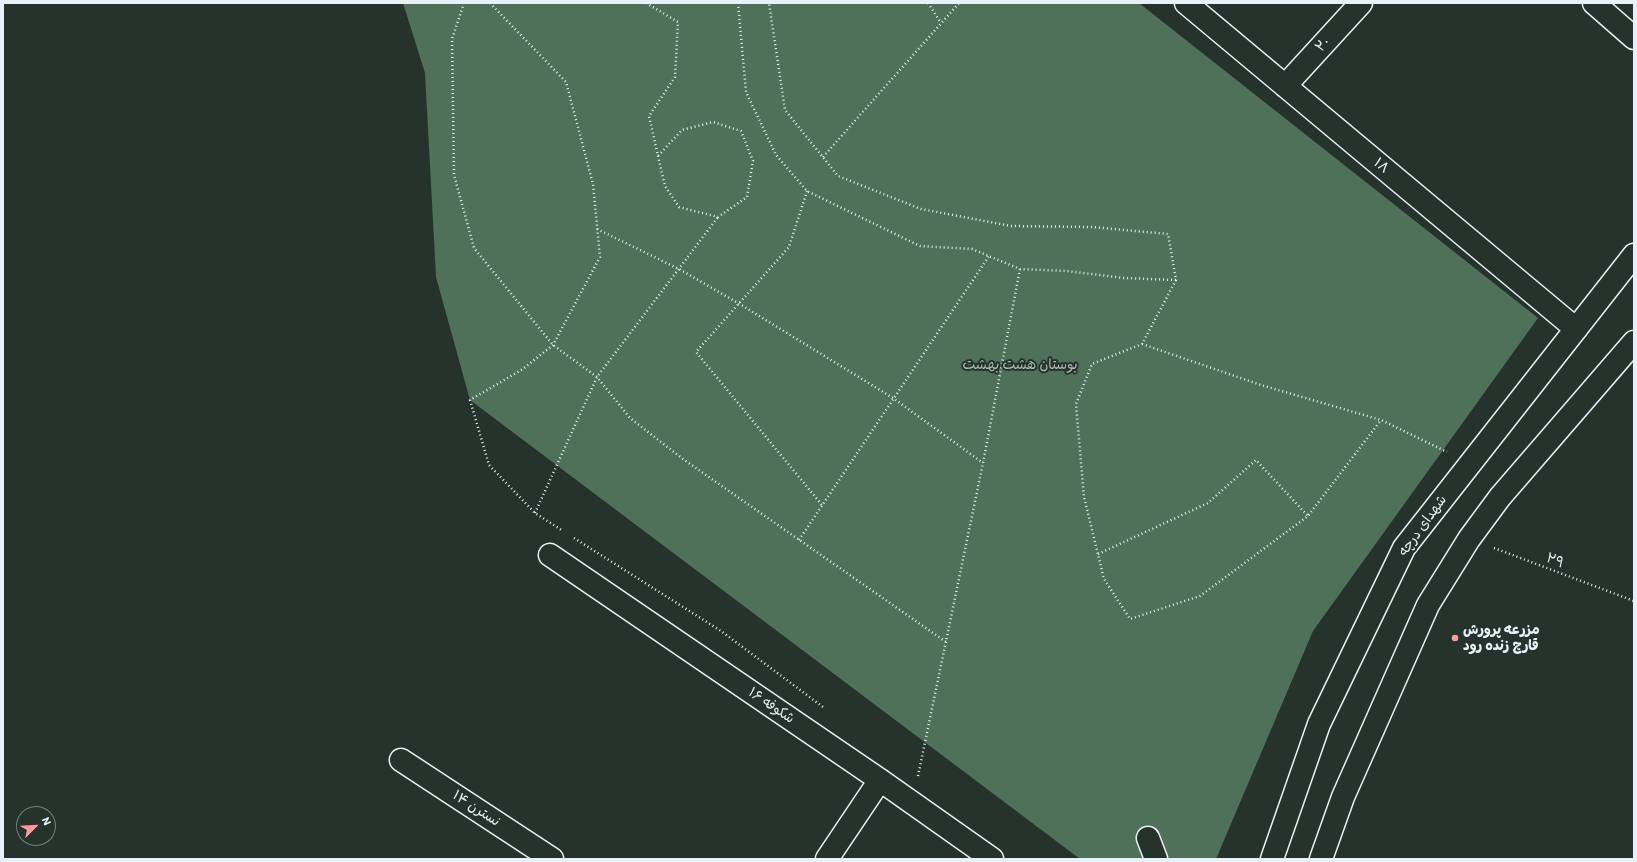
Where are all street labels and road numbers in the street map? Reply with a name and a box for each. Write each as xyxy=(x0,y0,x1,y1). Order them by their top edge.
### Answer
street label: ۲۰ xyxy=(1312,34,1334,56)
street label: ۱۸ xyxy=(1370,155,1392,177)
street label: شهدای درچه xyxy=(1395,492,1451,560)
street label: ۲۹ xyxy=(1543,550,1567,572)
street label: شکوفه ۱۶ xyxy=(745,684,797,728)
street label: نسترن ۱۴ xyxy=(449,787,503,831)

